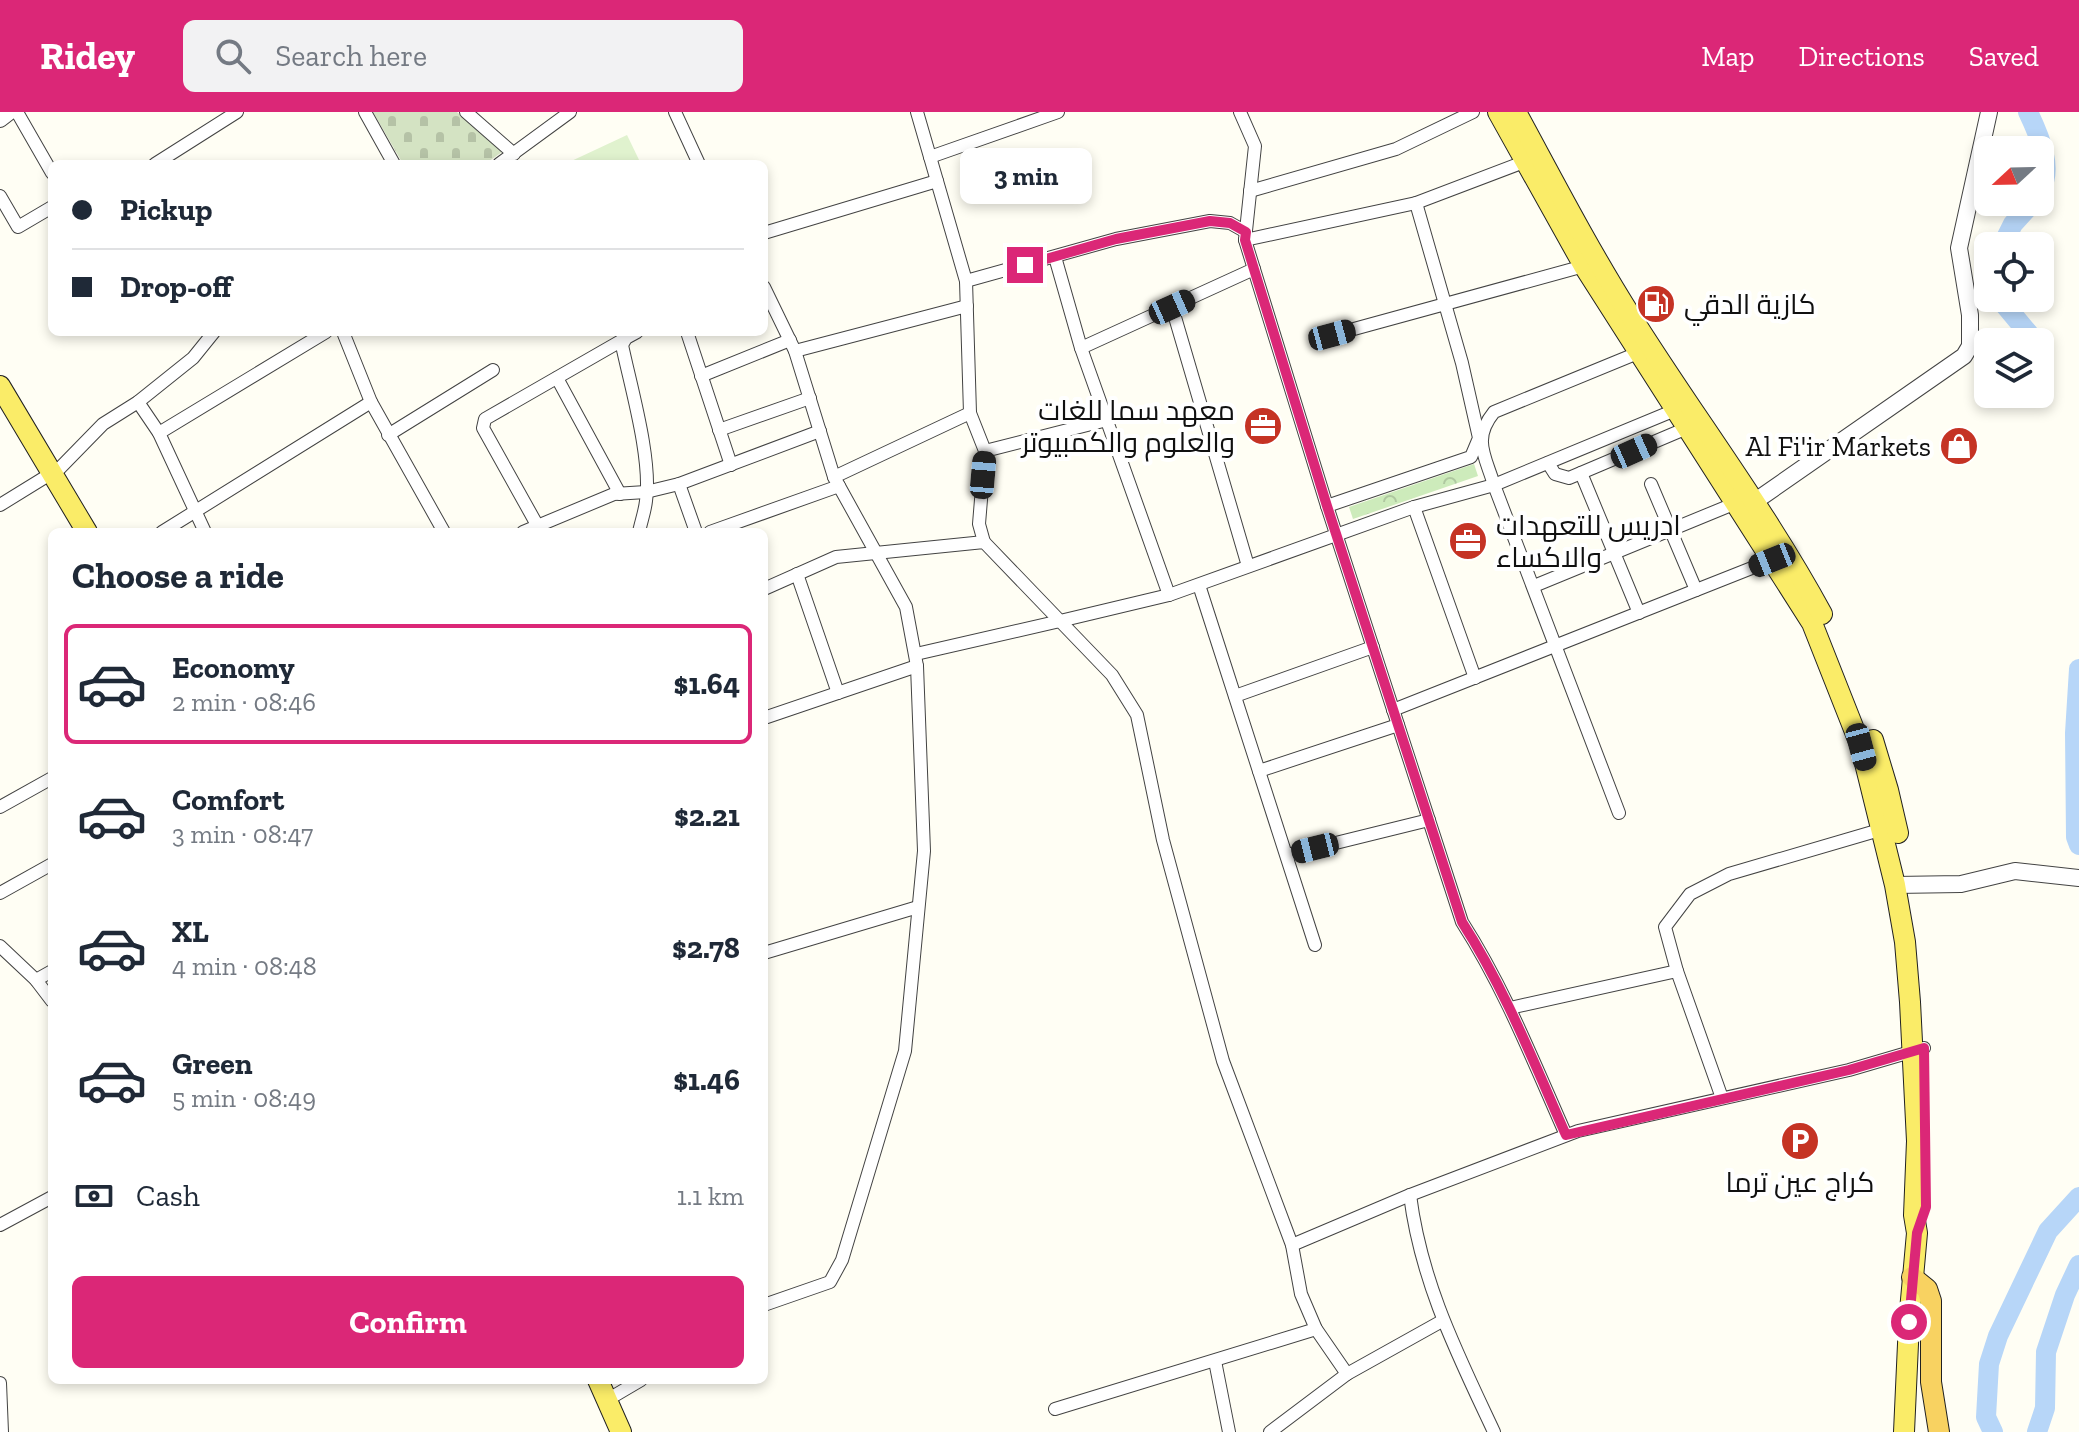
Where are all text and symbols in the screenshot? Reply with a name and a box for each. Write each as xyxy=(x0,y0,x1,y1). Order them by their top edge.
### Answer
search box xyxy=(183,20,743,92)
text: Ridey xyxy=(40,33,135,79)
icon: search xyxy=(211,34,255,78)
text: Search here xyxy=(275,38,427,74)
text: Map xyxy=(1701,40,1754,73)
text: Directions xyxy=(1798,40,1925,73)
text: Saved xyxy=(1969,40,2039,73)
north arrow xyxy=(1974,136,2054,216)
map controls xyxy=(1974,136,2054,408)
callout: 3 min xyxy=(959,149,1091,205)
text: 3 min xyxy=(994,160,1058,192)
text: Pickup xyxy=(120,192,212,228)
button: locate xyxy=(1974,232,2054,312)
route end xyxy=(1007,247,1043,283)
text: Drop-off xyxy=(120,269,232,305)
fuel station icon: كازية الدقي xyxy=(1635,283,1677,325)
car xyxy=(1145,286,1199,328)
place label: كازية الدقي xyxy=(1684,288,1816,326)
car xyxy=(1306,317,1358,353)
button: layers xyxy=(1974,328,2054,408)
place label: معهد سما للغات والعلوم والكمبيوتر xyxy=(1020,394,1235,462)
office icon: معهد سما للغات والعلوم والكمبيوتر xyxy=(1242,405,1284,447)
shop icon: Al Fi'ir Markets xyxy=(1938,425,1980,467)
car xyxy=(1607,430,1661,472)
place label: Al Fi'ir Markets xyxy=(1746,430,1931,463)
car xyxy=(969,450,997,500)
place label: ادريس للتعهدات والاكساء xyxy=(1496,509,1681,574)
office icon: ادريس للتعهدات والاكساء xyxy=(1447,520,1489,562)
car xyxy=(1745,540,1799,580)
text: Choose a ride xyxy=(72,554,284,597)
icon: car xyxy=(76,648,148,720)
text: Economy xyxy=(172,650,295,686)
text: $1.64 xyxy=(674,666,740,702)
text: 2 min · 08:46 xyxy=(172,686,316,718)
car xyxy=(1843,721,1879,773)
icon: car xyxy=(76,780,148,852)
text: Comfort xyxy=(172,782,284,818)
text: $2.21 xyxy=(674,798,740,834)
text: 3 min · 08:47 xyxy=(172,818,313,850)
car xyxy=(1289,831,1341,865)
icon: car xyxy=(76,912,148,984)
text: XL xyxy=(172,914,209,950)
text: $2.78 xyxy=(672,930,740,966)
text: 4 min · 08:48 xyxy=(172,950,317,982)
icon: car xyxy=(76,1044,148,1116)
text: Green xyxy=(172,1046,252,1082)
text: $1.46 xyxy=(673,1062,740,1098)
text: 5 min · 08:49 xyxy=(172,1082,316,1114)
parking icon: كراج عين ترما xyxy=(1779,1120,1821,1162)
place label: كراج عين ترما xyxy=(1726,1166,1874,1201)
icon: cash xyxy=(72,1174,116,1218)
text: Cash xyxy=(136,1178,200,1214)
text: 1.1 km xyxy=(677,1180,744,1212)
button: Confirm xyxy=(72,1276,744,1368)
route start xyxy=(1891,1304,1927,1340)

